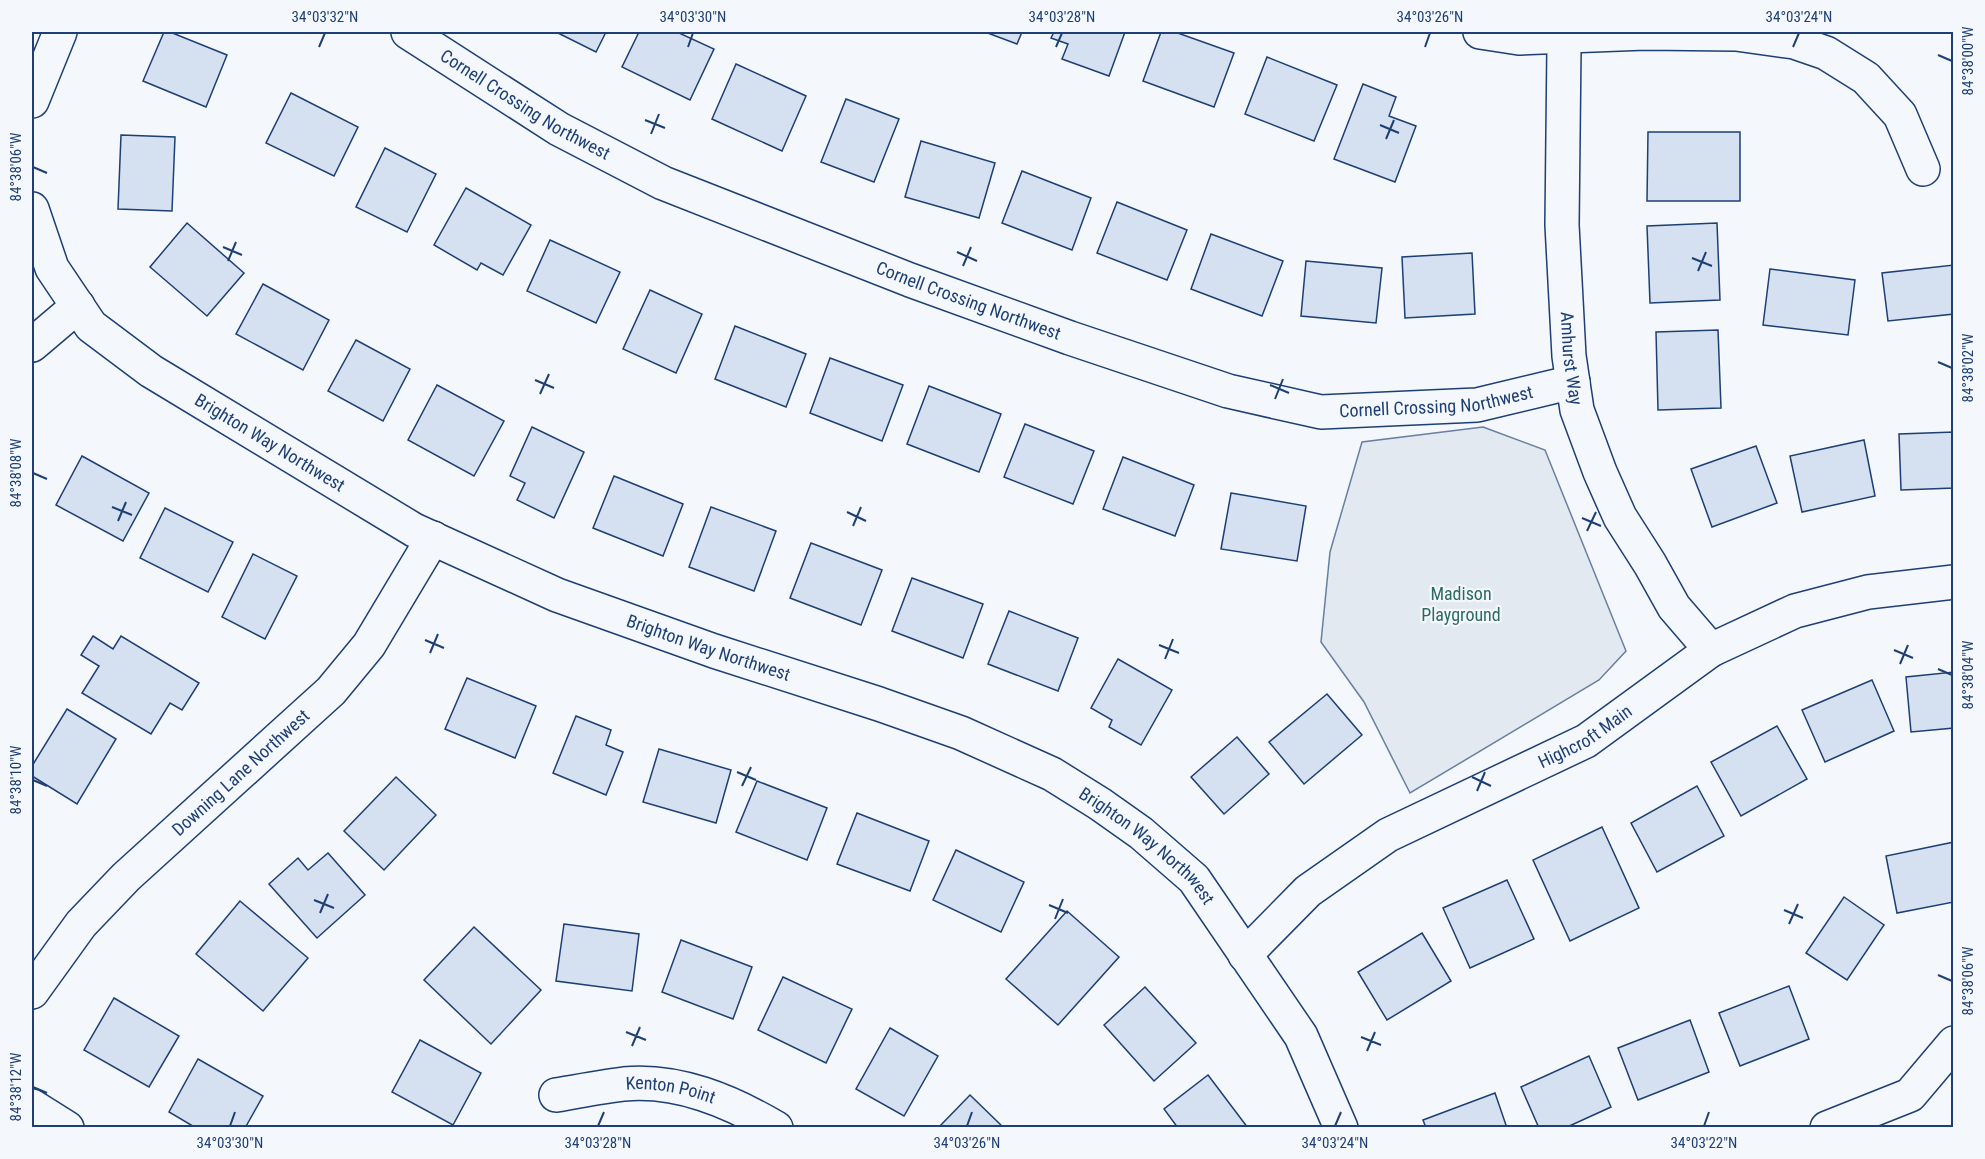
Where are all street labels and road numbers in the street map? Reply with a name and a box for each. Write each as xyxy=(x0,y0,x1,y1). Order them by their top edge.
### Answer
street label: Cornell Crossing Northwest xyxy=(437,45,614,164)
street label: Cornell Crossing Northwest xyxy=(873,257,1064,344)
street label: Amhurst Way xyxy=(1557,311,1587,407)
street label: Cornell Crossing Northwest xyxy=(1339,381,1535,421)
street label: Brighton Way Northwest xyxy=(191,389,349,496)
street label: Brighton Way Northwest xyxy=(624,610,793,685)
street label: Highcroft Main xyxy=(1535,700,1636,772)
street label: Downing Lane Northwest xyxy=(168,705,314,840)
street label: Brighton Way Northwest xyxy=(1075,783,1219,908)
street label: Kenton Point xyxy=(625,1072,718,1107)

